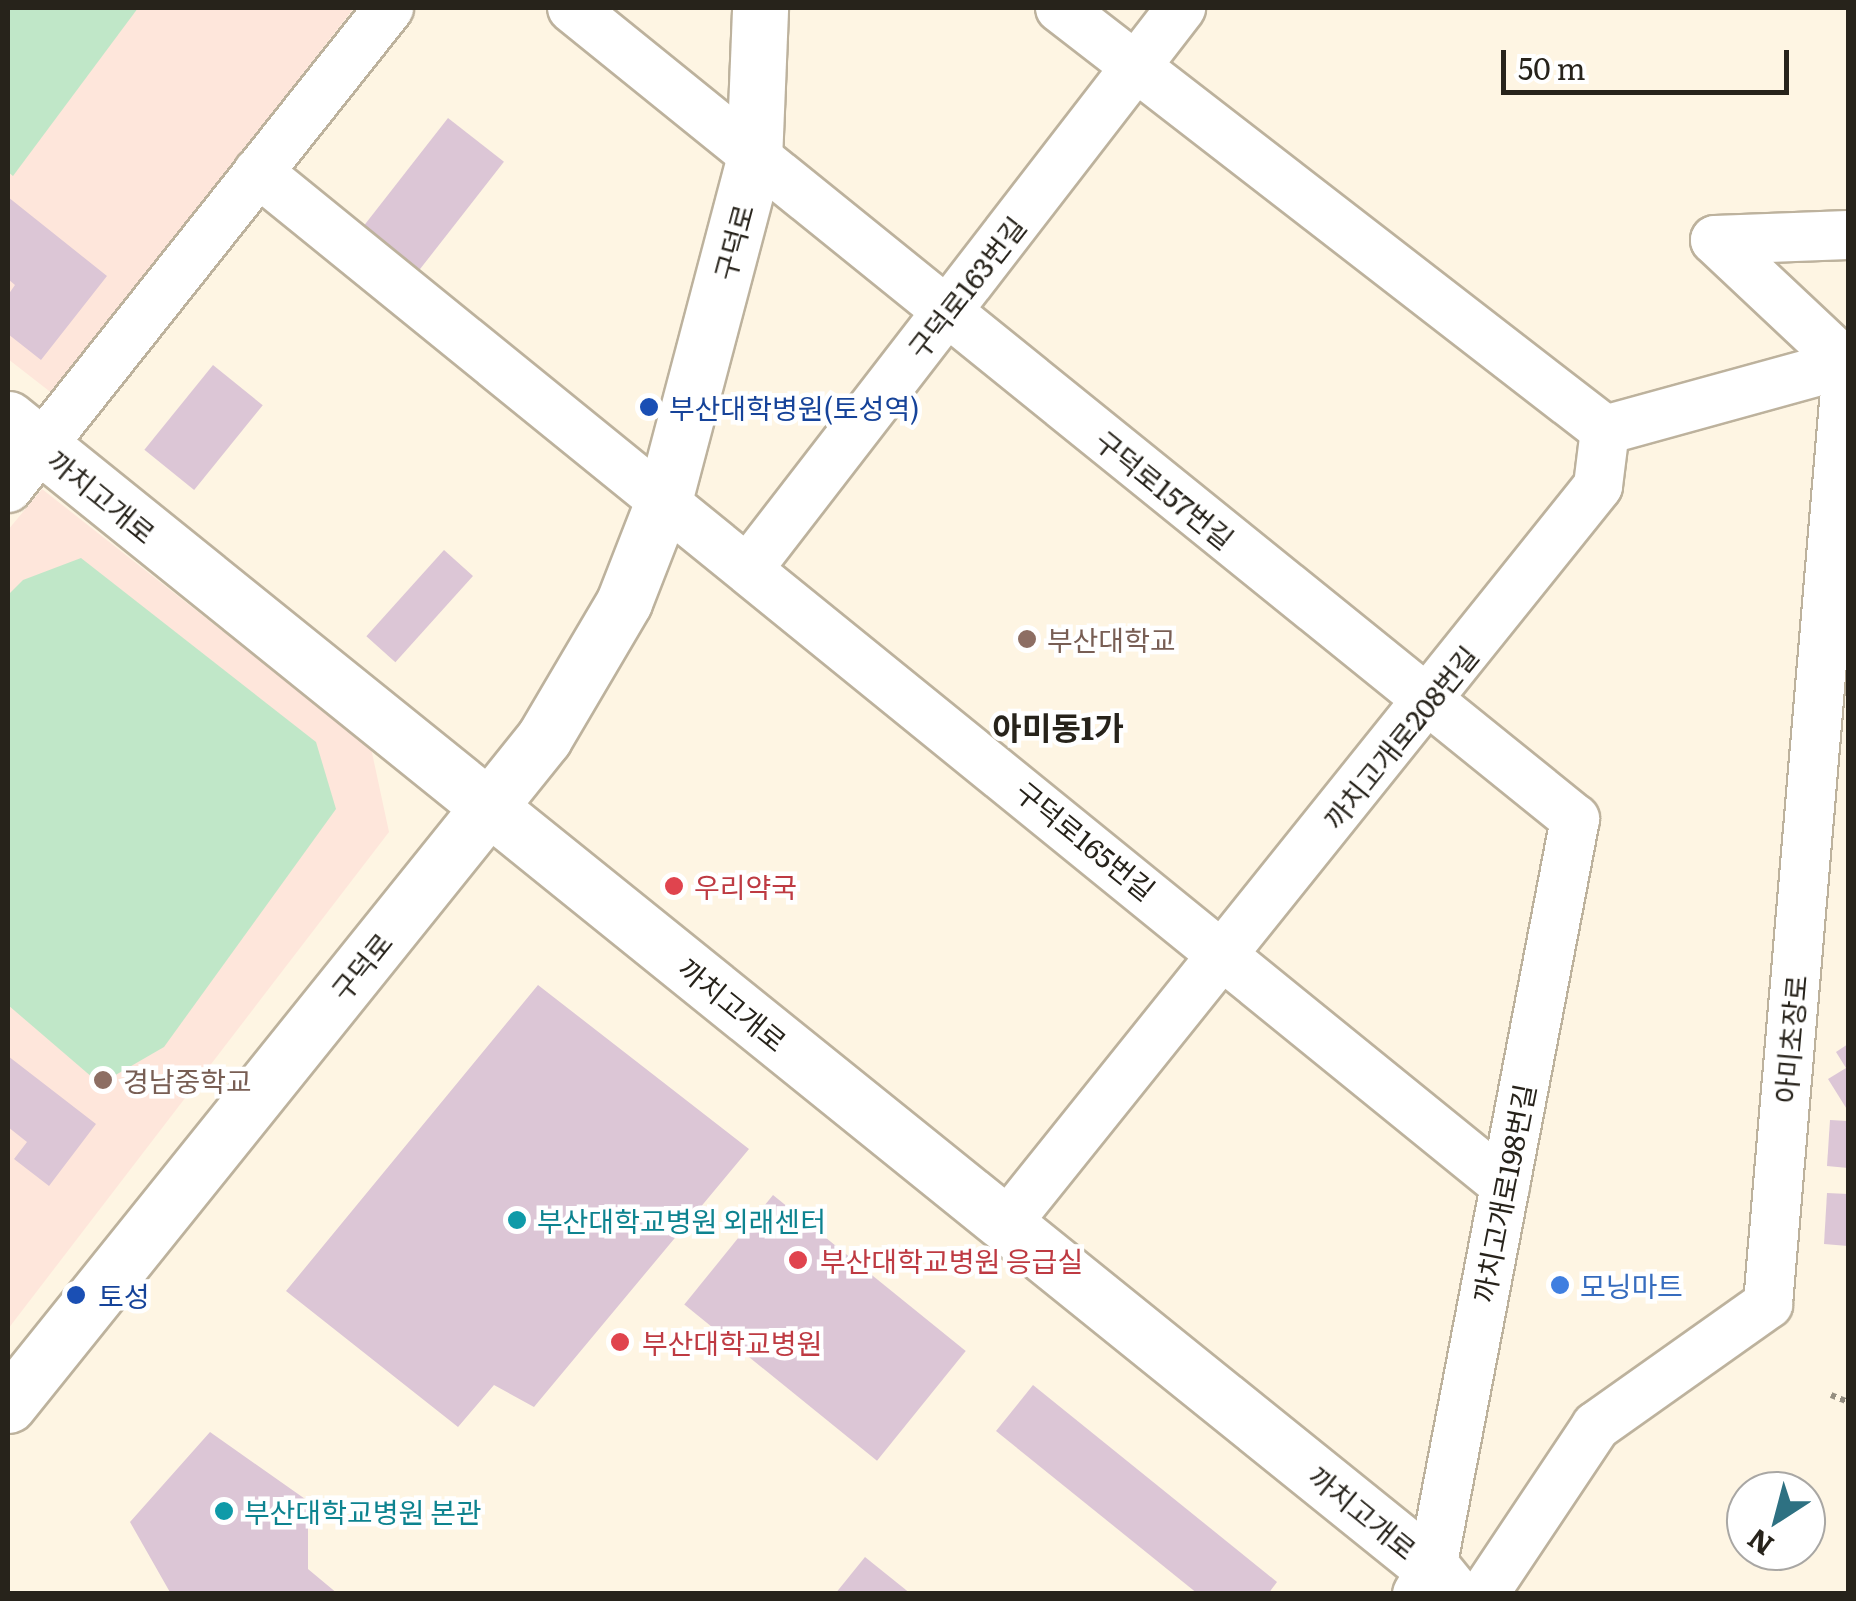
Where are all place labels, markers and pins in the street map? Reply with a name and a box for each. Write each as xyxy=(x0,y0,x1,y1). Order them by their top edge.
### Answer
place label: 부산대학병원(토성역) xyxy=(669,390,919,424)
marker: 부산대학병원(토성역) xyxy=(638,396,660,418)
place label: 부산대학교 xyxy=(1047,622,1176,656)
marker: 부산대학교 xyxy=(1016,628,1038,650)
place label: 우리약국 xyxy=(694,869,797,903)
marker: 우리약국 xyxy=(663,875,685,897)
place label: 경남중학교 xyxy=(123,1063,252,1097)
marker: 경남중학교 xyxy=(92,1069,114,1091)
place label: 부산대학교병원 외래센터 xyxy=(537,1203,826,1237)
marker: 부산대학교병원 외래센터 xyxy=(506,1209,528,1231)
place label: 부산대학교병원 응급실 xyxy=(820,1243,1083,1277)
marker: 부산대학교병원 응급실 xyxy=(785,1247,811,1273)
place label: 모닝마트 xyxy=(1580,1268,1683,1302)
marker: 모닝마트 xyxy=(1549,1274,1571,1296)
place label: 토성 xyxy=(98,1278,150,1312)
marker: 토성 xyxy=(63,1282,89,1308)
place label: 부산대학교병원 xyxy=(642,1325,822,1359)
marker: 부산대학교병원 xyxy=(607,1329,633,1355)
place label: 부산대학교병원 본관 xyxy=(244,1494,481,1528)
marker: 부산대학교병원 본관 xyxy=(213,1500,235,1522)

